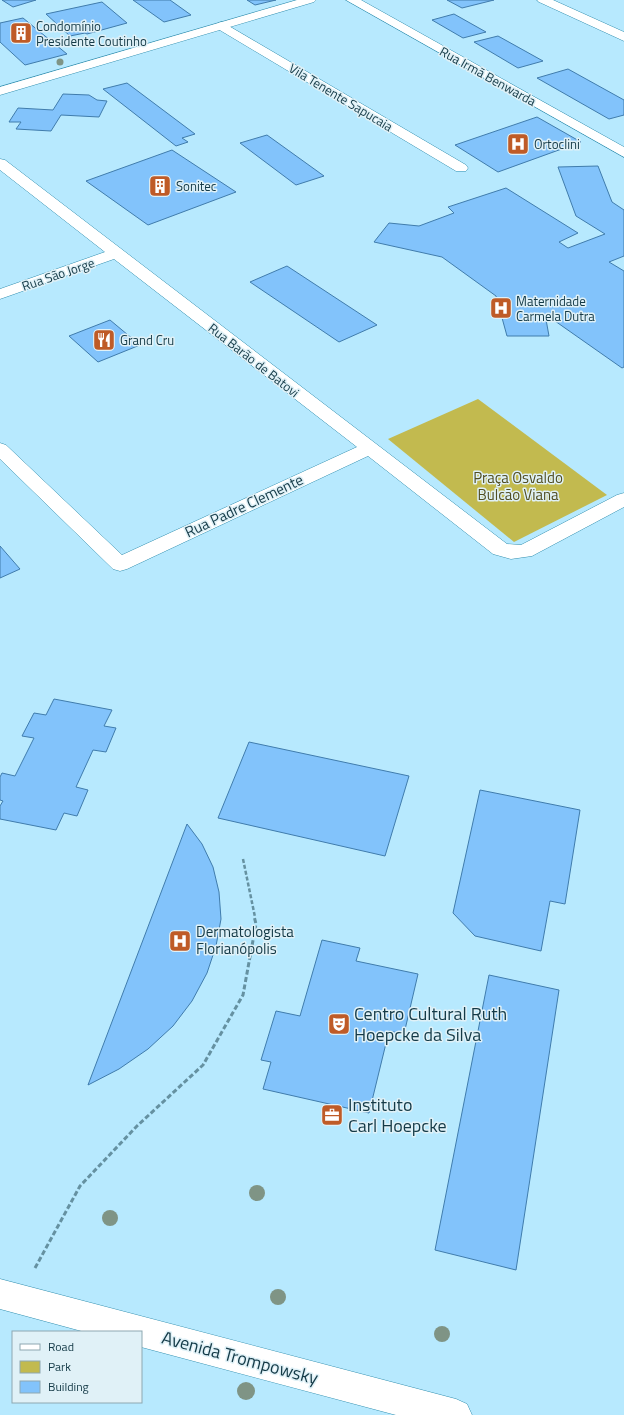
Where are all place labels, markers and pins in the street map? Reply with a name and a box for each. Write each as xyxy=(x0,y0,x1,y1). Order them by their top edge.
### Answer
place label: Condomínio Presidente Coutinho xyxy=(36,16,147,51)
building icon: Condomínio Presidente Coutinho xyxy=(8,20,34,46)
hospital icon: Ortoclini xyxy=(505,131,531,157)
place label: Ortoclini xyxy=(534,134,580,154)
building icon: Sonitec xyxy=(147,173,173,199)
place label: Sonitec xyxy=(176,176,217,196)
place label: Maternidade Carmela Dutra xyxy=(516,291,595,326)
hospital icon: Maternidade Carmela Dutra xyxy=(488,295,514,321)
restaurant icon: Grand Cru xyxy=(91,327,117,353)
place label: Grand Cru xyxy=(120,330,174,350)
place label: Dermatologista Florianópolis xyxy=(196,920,294,960)
hospital icon: Dermatologista Florianópolis xyxy=(167,928,193,954)
place label: Centro Cultural Ruth Hoepcke da Silva xyxy=(354,1000,507,1048)
theatre icon: Centro Cultural Ruth Hoepcke da Silva xyxy=(326,1011,352,1037)
place label: Instituto Carl Hoepcke xyxy=(348,1091,447,1139)
office icon: Instituto Carl Hoepcke xyxy=(319,1102,345,1128)

